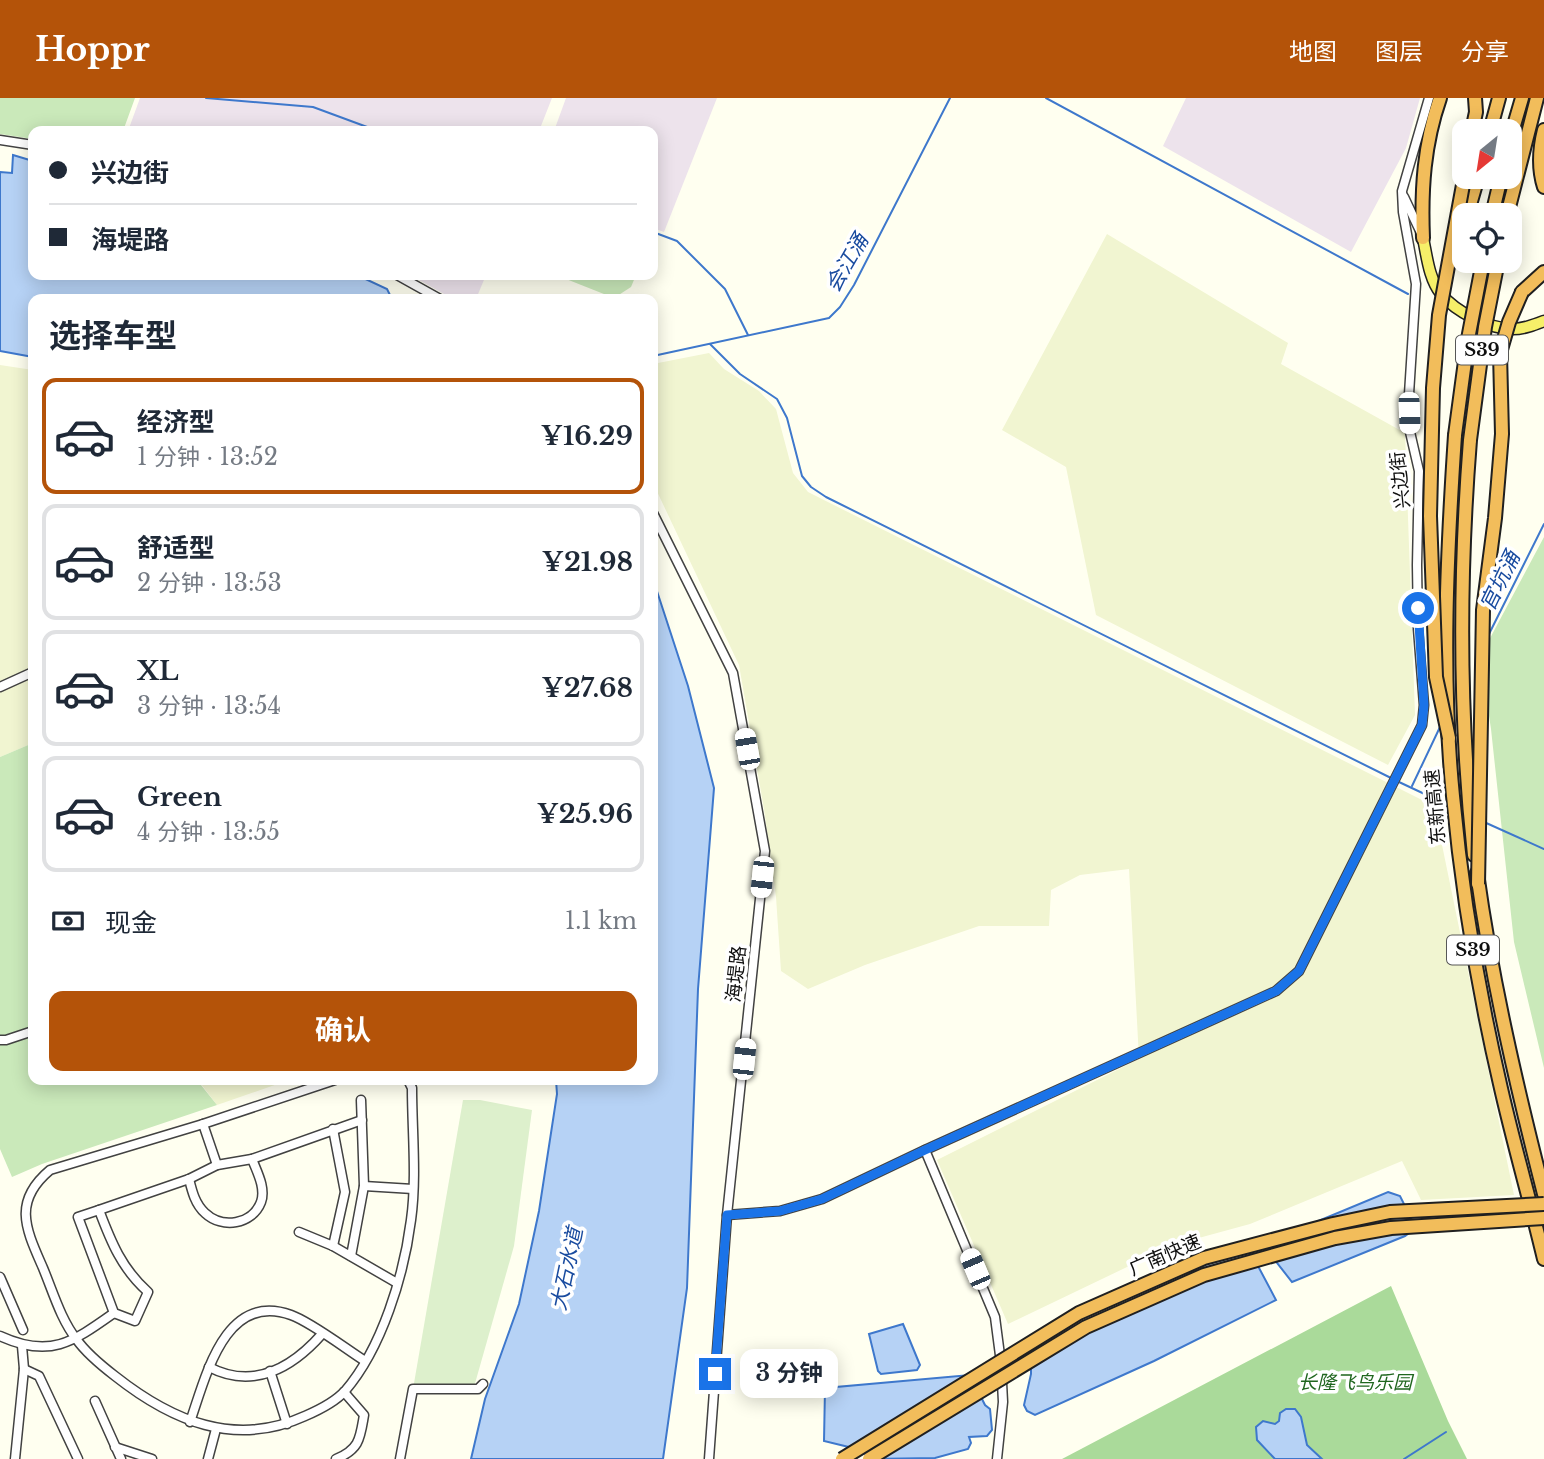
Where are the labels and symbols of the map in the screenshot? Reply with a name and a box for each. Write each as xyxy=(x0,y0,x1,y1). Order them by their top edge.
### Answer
north arrow xyxy=(1452,119,1522,189)
water label: 会江涌 xyxy=(820,227,875,297)
road number: S39 xyxy=(1456,336,1508,364)
car xyxy=(1398,392,1421,434)
street label: 兴边街 xyxy=(1386,450,1414,510)
water label: 官坑涌 xyxy=(1475,545,1526,615)
route start xyxy=(1402,592,1434,624)
car xyxy=(734,726,761,772)
street label: 东新高速 xyxy=(1420,768,1450,846)
car xyxy=(750,855,775,899)
road number: S39 xyxy=(1447,936,1499,964)
street label: 海堤路 xyxy=(722,944,750,1004)
car xyxy=(732,1037,757,1081)
water label: 大石水道 xyxy=(546,1222,589,1313)
street label: 广南快速 xyxy=(1126,1230,1204,1280)
car xyxy=(958,1246,993,1292)
callout: 3 分钟 xyxy=(740,1350,838,1398)
route end xyxy=(699,1358,731,1390)
park label: 长隆飞鸟乐园 xyxy=(1298,1371,1415,1394)

